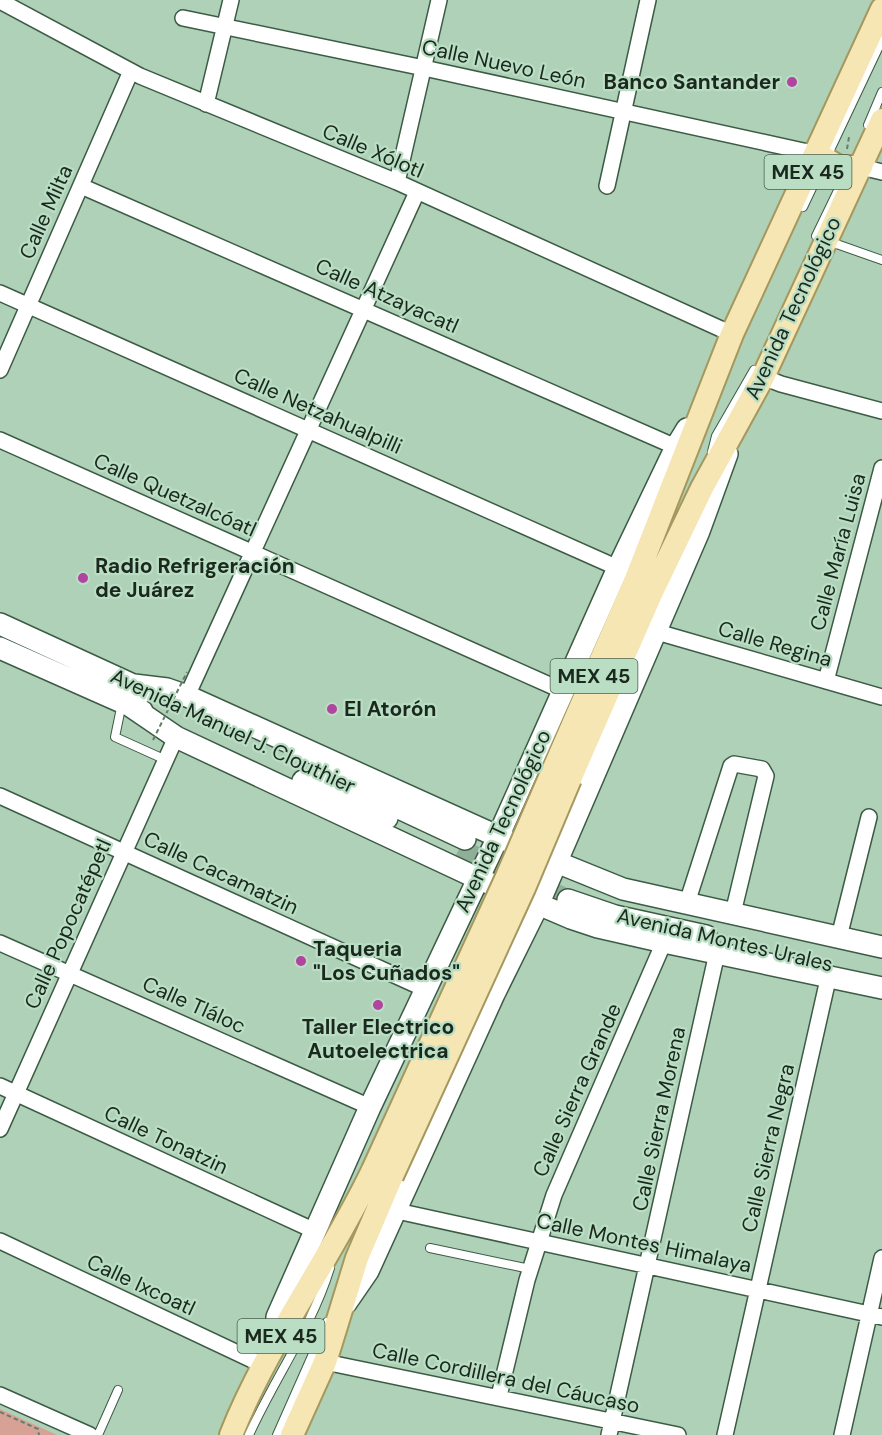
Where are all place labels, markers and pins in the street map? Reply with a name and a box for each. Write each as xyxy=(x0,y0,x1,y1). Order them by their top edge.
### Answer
place label: Banco Santander xyxy=(604,68,780,96)
marker: Banco Santander xyxy=(785,75,799,89)
place label: Radio Refrigeración de Juárez xyxy=(95,552,295,604)
marker: Radio Refrigeración de Juárez xyxy=(76,571,90,585)
place label: El Atorón xyxy=(344,695,436,723)
marker: El Atorón xyxy=(325,702,339,716)
place label: Taqueria "Los Cuñados" xyxy=(313,935,460,987)
marker: Taqueria "Los Cuñados" xyxy=(294,954,308,968)
marker: Taller Electrico Autoelectrica xyxy=(371,998,385,1012)
place label: Taller Electrico Autoelectrica xyxy=(302,1013,454,1065)

